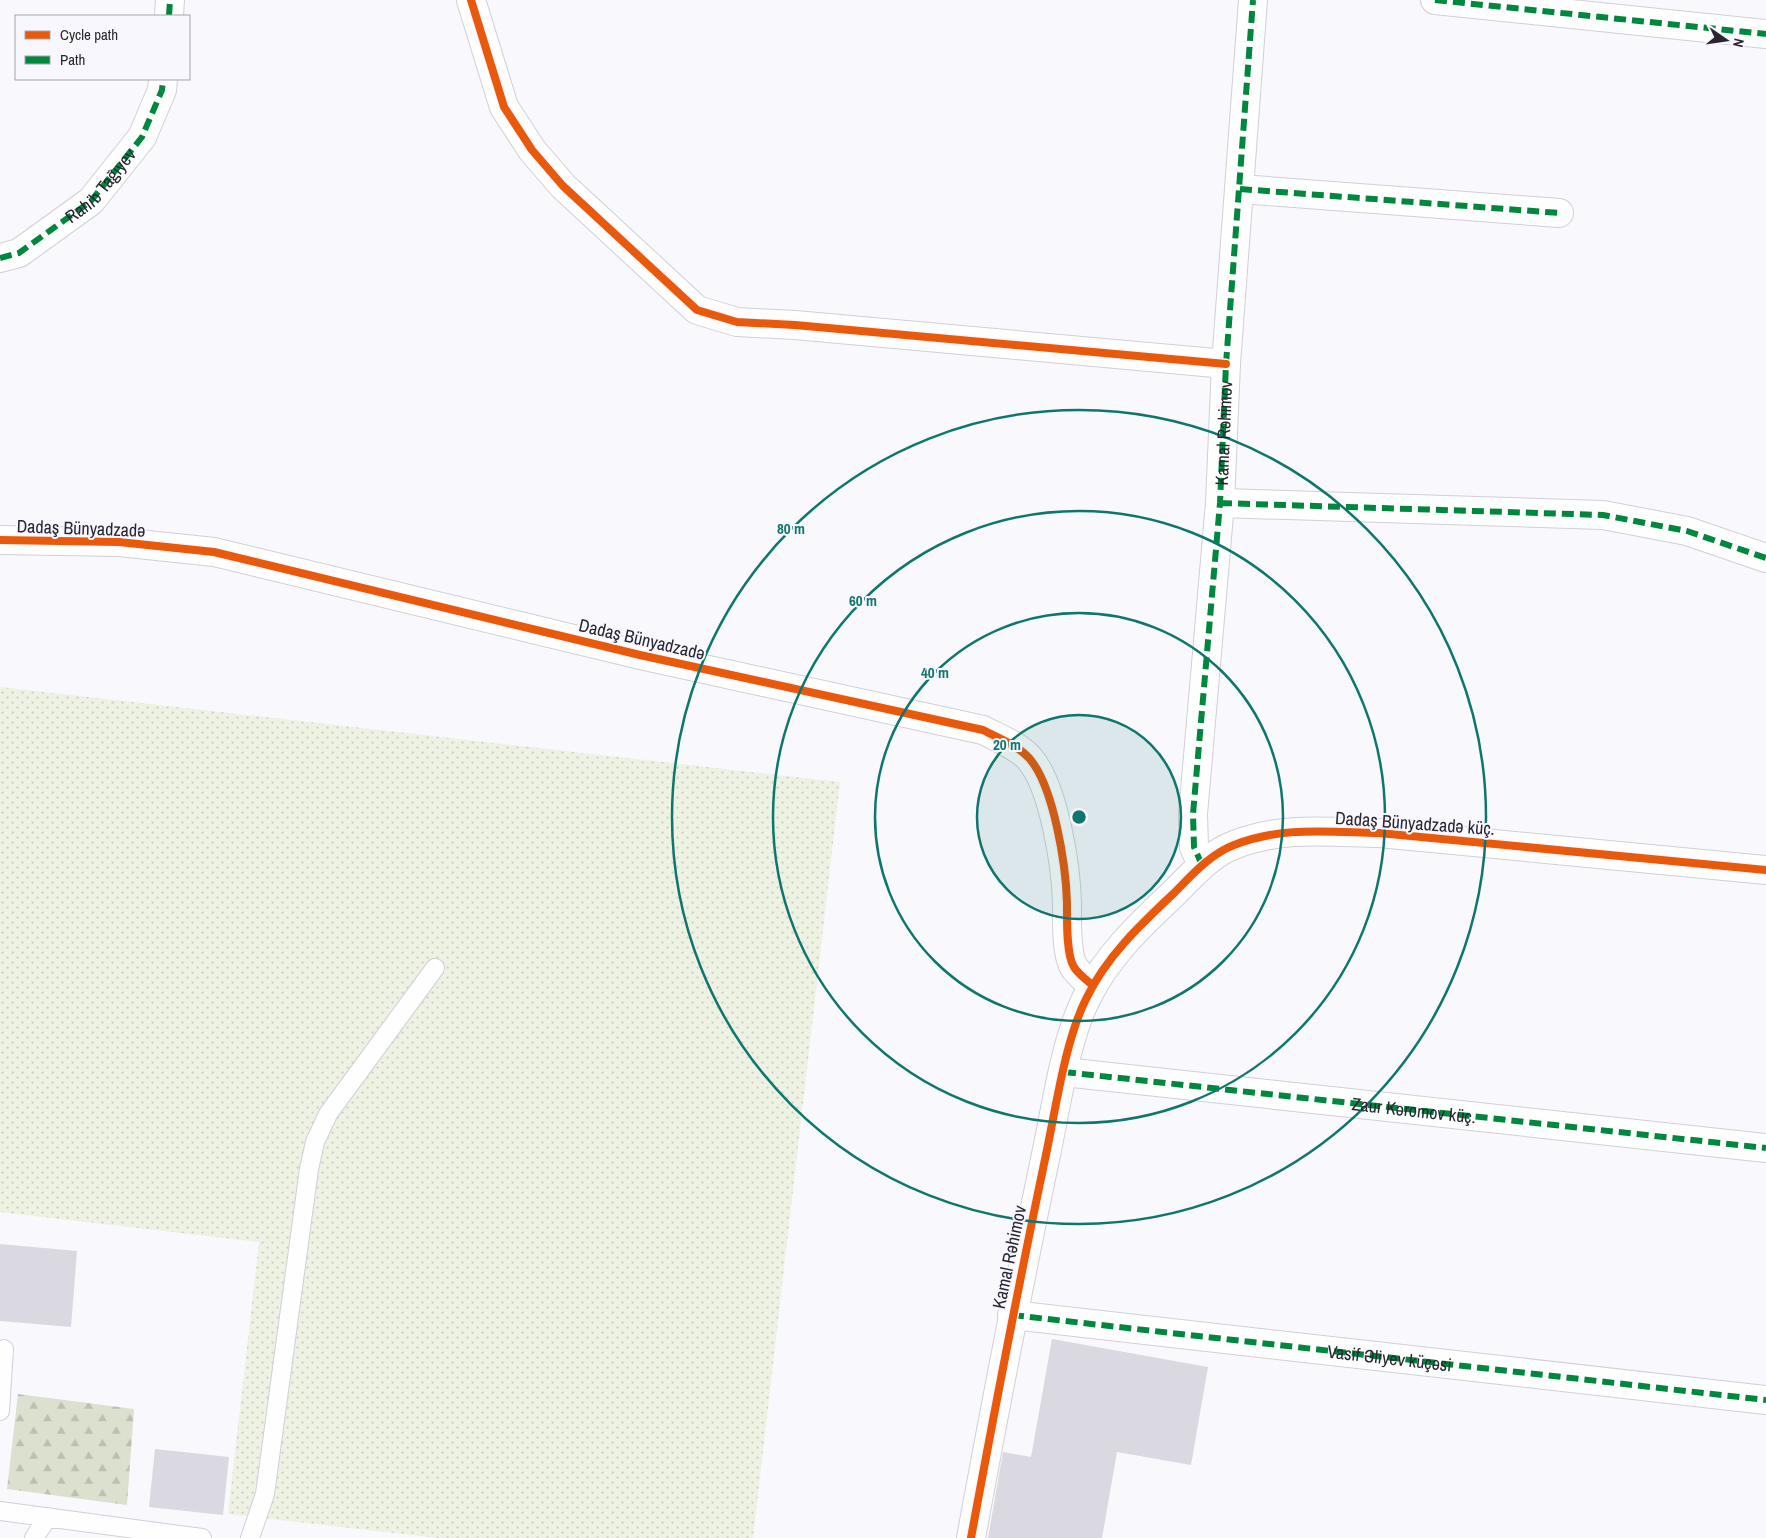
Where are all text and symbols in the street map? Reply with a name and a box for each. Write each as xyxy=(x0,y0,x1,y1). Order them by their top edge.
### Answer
legend xyxy=(15,15,190,80)
north arrow xyxy=(1701,15,1751,65)
text: Cycle path xyxy=(60,24,118,45)
text: N xyxy=(1729,37,1748,49)
text: Path xyxy=(60,49,85,70)
street label: Rahib Tağıyev xyxy=(60,142,142,229)
street label: Kamal Rəhimov xyxy=(1208,379,1238,486)
street label: Dadaş Bünyadzadə xyxy=(16,513,146,543)
text: 80 m xyxy=(777,518,805,539)
text: 60 m xyxy=(849,590,877,611)
street label: Dadaş Bünyadzadə xyxy=(576,612,708,666)
text: 40 m xyxy=(921,662,949,683)
text: 20 m xyxy=(993,734,1021,755)
street label: Dadaş Bünyadzadə küç. xyxy=(1334,805,1496,841)
centre of rings xyxy=(1070,808,1088,826)
street label: Zaur Kəromov küç. xyxy=(1351,1091,1477,1129)
street label: Kamal Rəhimov xyxy=(986,1202,1032,1311)
street label: Vasif Əliyev küçəsi xyxy=(1326,1338,1453,1377)

